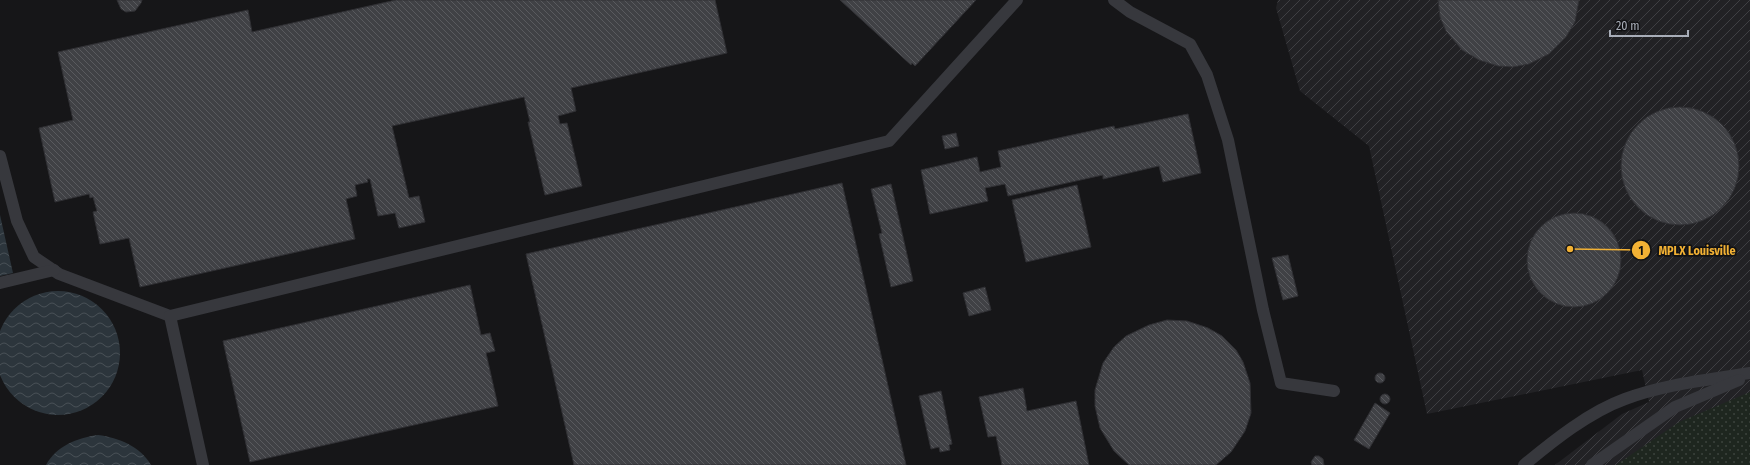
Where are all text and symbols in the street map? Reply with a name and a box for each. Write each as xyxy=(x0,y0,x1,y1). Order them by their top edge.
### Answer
scale bar xyxy=(1610,12,1688,38)
text: 20 m xyxy=(1616,19,1640,33)
callout: MPLX Louisville xyxy=(1631,238,1744,262)
text: 1 xyxy=(1638,244,1644,258)
text: MPLX Louisville xyxy=(1658,244,1736,258)

